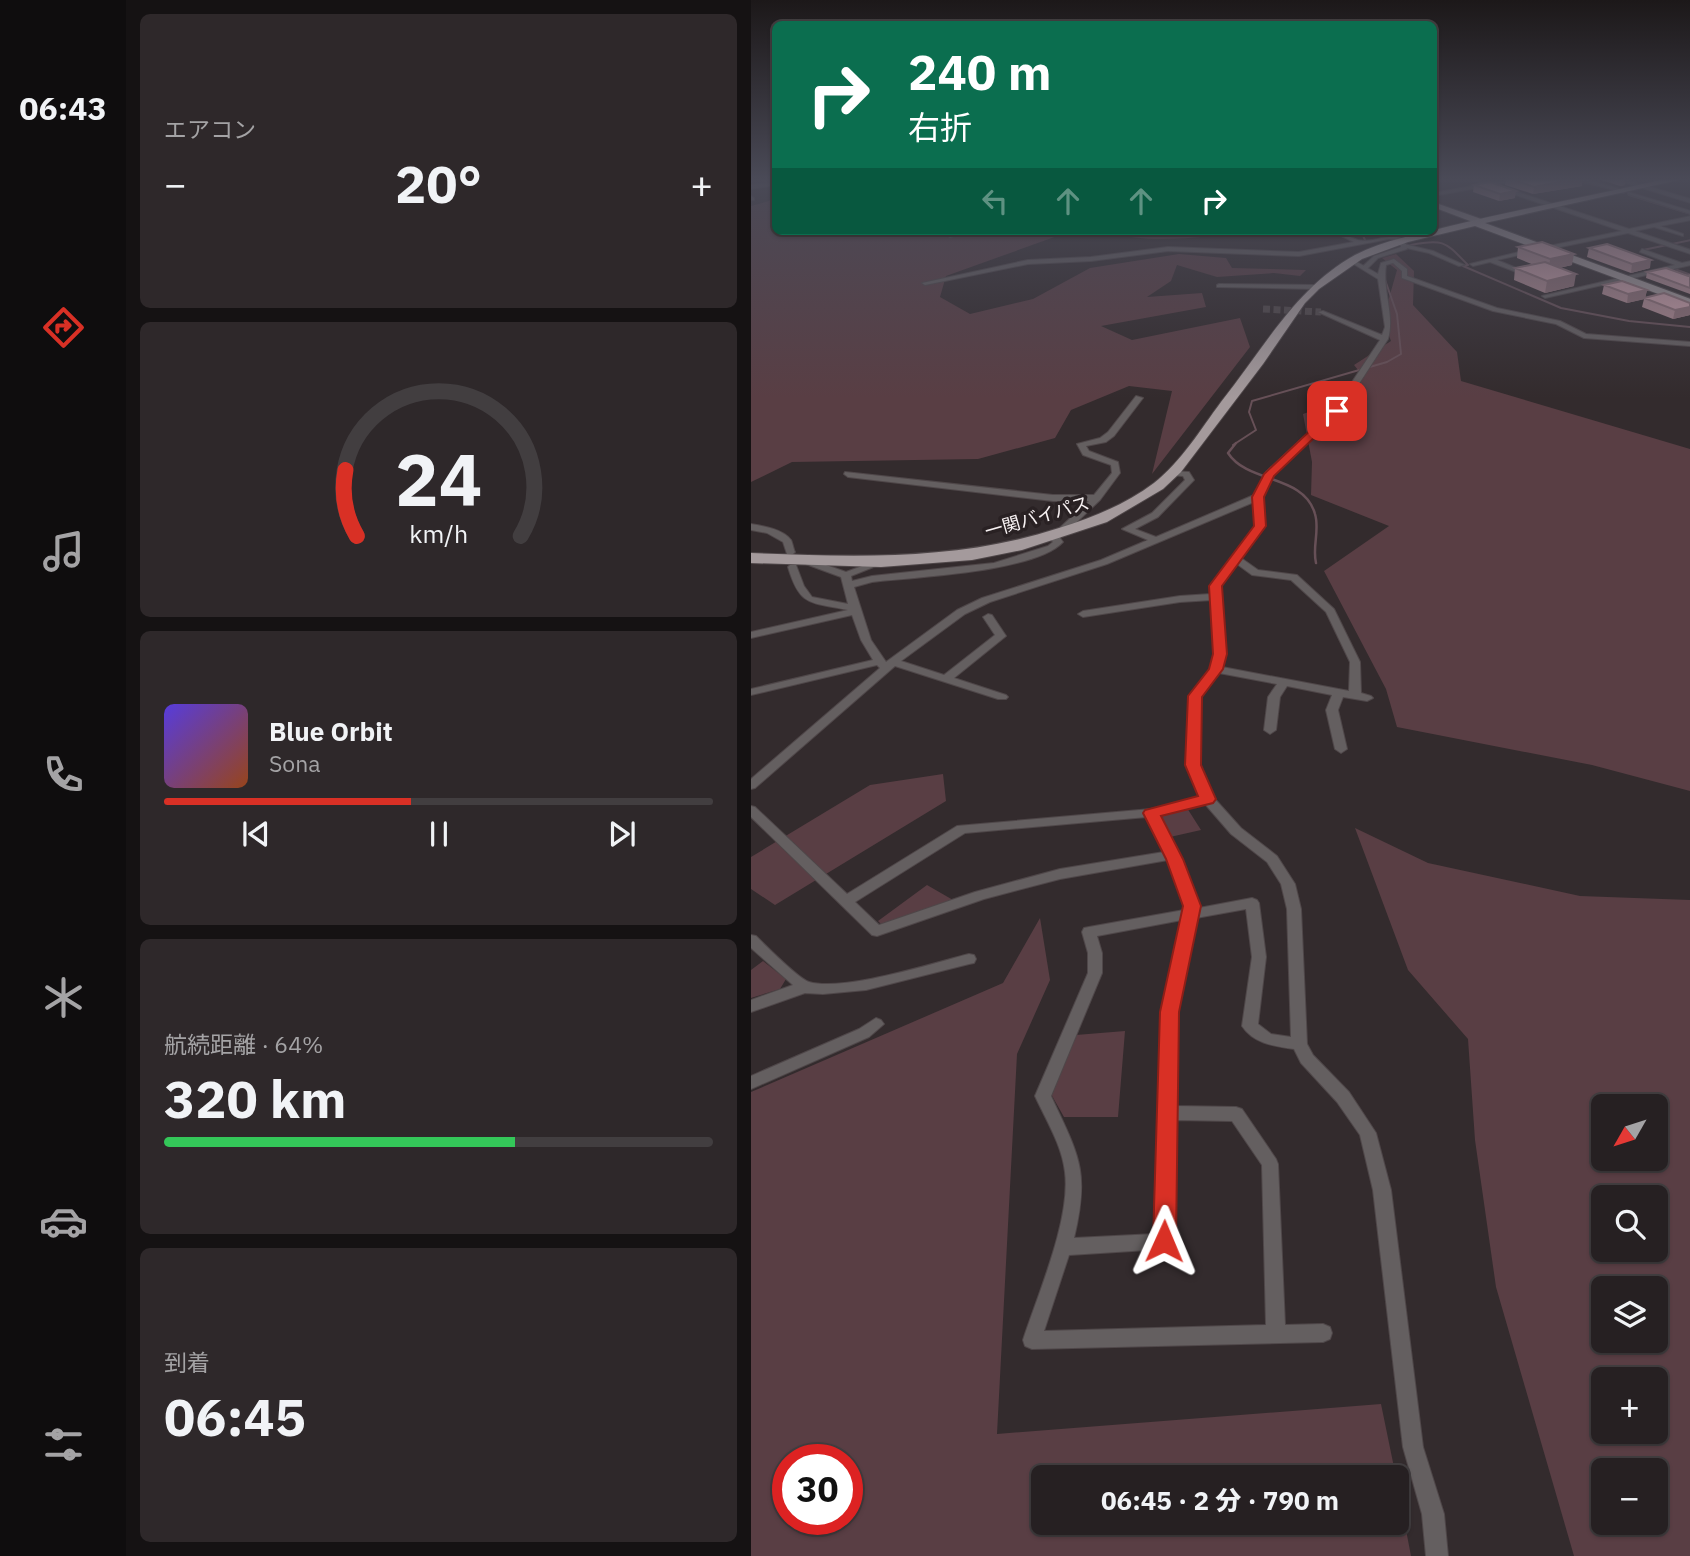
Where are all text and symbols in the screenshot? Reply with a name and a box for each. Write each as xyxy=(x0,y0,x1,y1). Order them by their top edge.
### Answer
text: 240 m xyxy=(908,40,1052,103)
icon: right xyxy=(793,49,884,140)
text: 06:43 xyxy=(19,87,107,129)
text: 右折 xyxy=(908,106,972,148)
text: エアコン xyxy=(164,114,256,144)
text: 20° xyxy=(395,150,482,217)
text: − xyxy=(164,159,187,208)
text: + xyxy=(690,159,713,208)
icon: left xyxy=(976,182,1014,220)
icon: ahead xyxy=(1049,182,1087,220)
icon: ahead xyxy=(1122,182,1160,220)
icon: right xyxy=(1195,182,1233,220)
icon: directions xyxy=(39,303,88,352)
pin xyxy=(1307,381,1367,441)
icon: arrive xyxy=(1318,392,1356,430)
text: 24 xyxy=(395,431,482,526)
street label: 一関バイパス xyxy=(982,491,1092,543)
text: km/h xyxy=(409,516,468,549)
icon: music xyxy=(39,527,88,576)
text: Blue Orbit xyxy=(269,714,393,748)
text: Sona xyxy=(269,748,321,778)
icon: phone xyxy=(39,750,88,799)
icon: previous xyxy=(237,815,275,853)
icon: pause xyxy=(420,815,458,853)
icon: next xyxy=(603,815,641,853)
icon: climate xyxy=(39,973,88,1022)
text: 航続距離 · 64% xyxy=(164,1029,323,1059)
text: 320 km xyxy=(164,1065,346,1132)
north arrow xyxy=(1591,1094,1668,1171)
map controls xyxy=(1591,1094,1668,1535)
button: search xyxy=(1591,1185,1668,1262)
icon: car xyxy=(39,1197,88,1246)
position arrow xyxy=(1127,1204,1201,1278)
button: layers xyxy=(1591,1276,1668,1353)
text: 到着 xyxy=(164,1347,210,1377)
button: + xyxy=(1591,1367,1668,1444)
text: 06:45 xyxy=(164,1383,306,1450)
icon: filters xyxy=(39,1420,88,1469)
speed limit sign: 30 xyxy=(772,1444,863,1535)
button: − xyxy=(1591,1458,1668,1535)
text: 06:45 · 2 分 · 790 m xyxy=(1101,1483,1339,1517)

